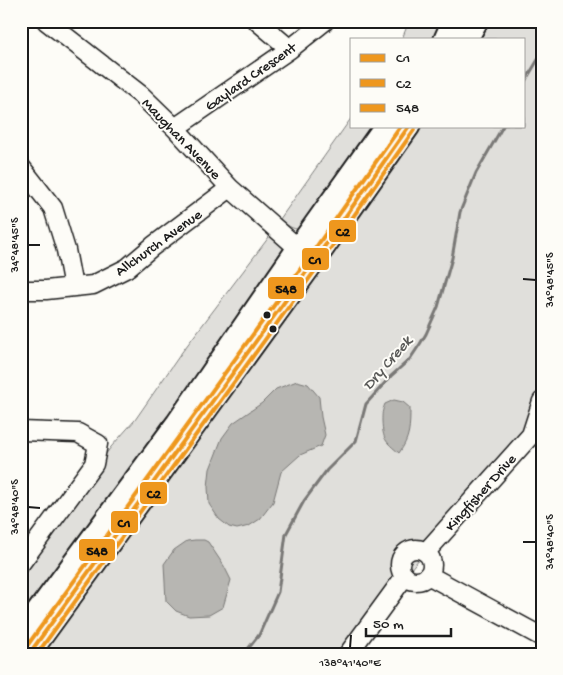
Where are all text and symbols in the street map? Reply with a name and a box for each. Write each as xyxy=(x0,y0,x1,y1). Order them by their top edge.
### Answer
street label: Gaylard Crescent xyxy=(202,38,302,116)
legend xyxy=(350,38,526,128)
text: C1 xyxy=(396,50,410,68)
text: C2 xyxy=(396,76,411,94)
street label: Maughan Avenue xyxy=(137,95,224,184)
text: 548 xyxy=(396,100,419,118)
street label: Allchurch Avenue xyxy=(112,206,206,281)
text: 34°48'45"S xyxy=(9,217,23,274)
line badge: C2 xyxy=(328,219,357,243)
text: C2 xyxy=(335,225,350,242)
line badge: C1 xyxy=(301,247,330,271)
text: 34°48'45"S xyxy=(544,252,558,309)
text: C1 xyxy=(307,253,322,270)
line badge: 548 xyxy=(267,276,305,300)
text: 548 xyxy=(275,282,297,299)
unlabelled marker xyxy=(262,310,272,320)
unlabelled marker xyxy=(268,324,278,334)
water label: Dry Creek xyxy=(360,332,419,395)
street label: Kingfisher Drive xyxy=(442,451,521,536)
text: 34°48'40"S xyxy=(9,479,23,536)
line badge: C2 xyxy=(139,481,168,505)
text: C2 xyxy=(146,487,161,504)
line badge: C1 xyxy=(110,510,139,534)
text: 34°48'40"S xyxy=(544,514,558,571)
text: C1 xyxy=(116,516,131,533)
line badge: 548 xyxy=(78,538,116,562)
text: 548 xyxy=(86,544,108,561)
scale bar xyxy=(366,605,450,637)
text: 50 m xyxy=(373,616,404,634)
text: 138°41'40"E xyxy=(318,657,381,671)

